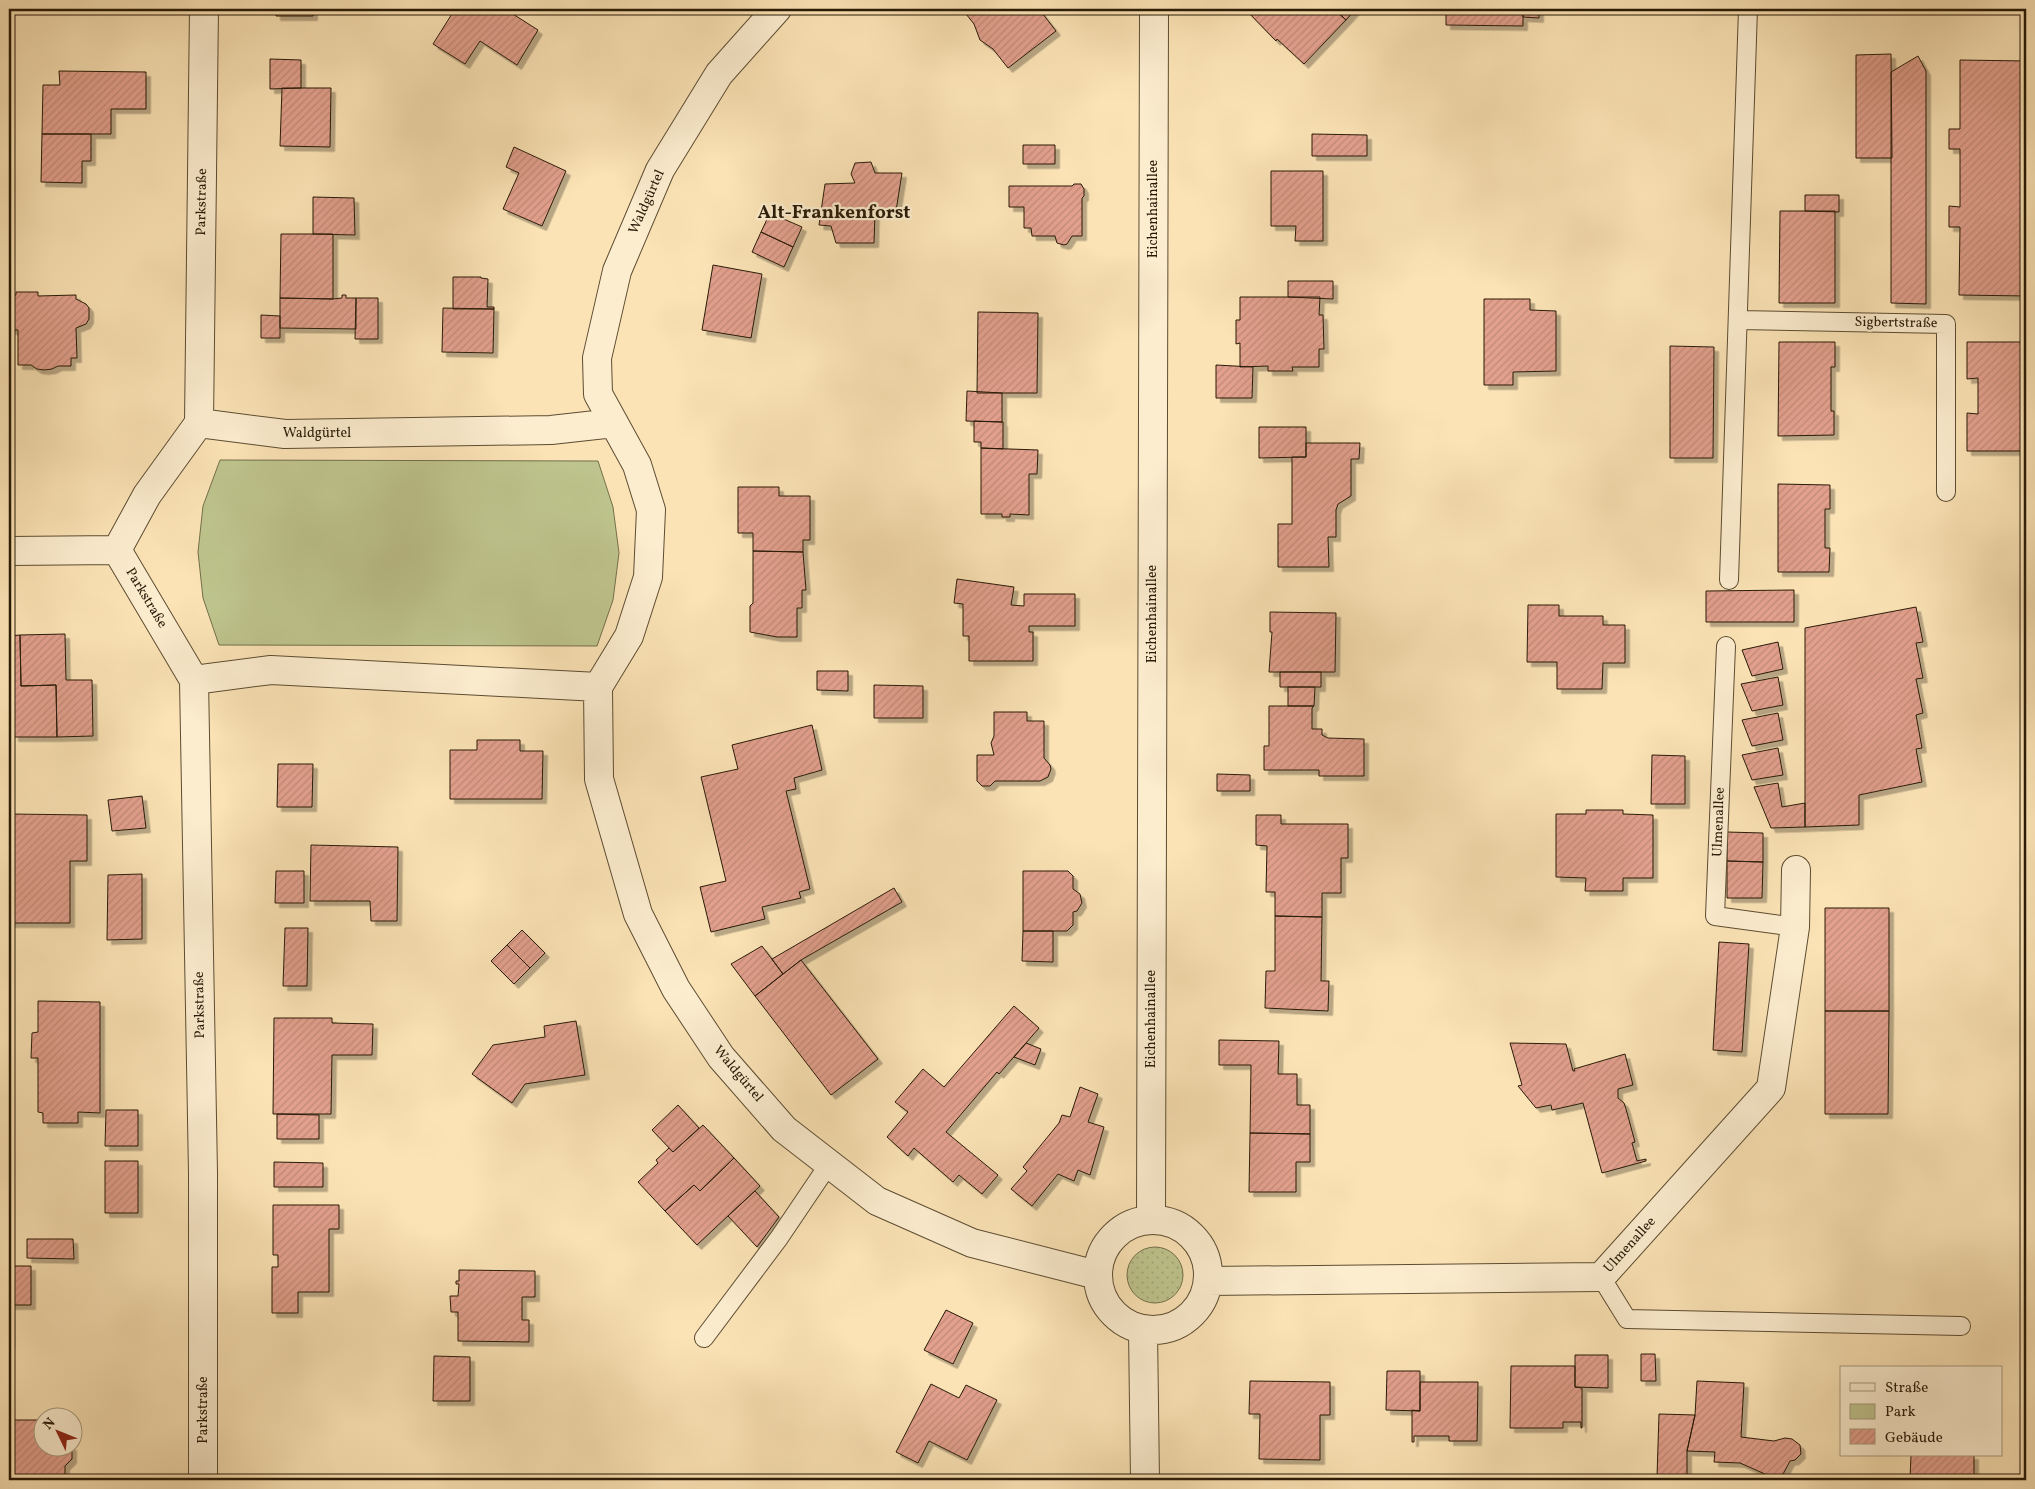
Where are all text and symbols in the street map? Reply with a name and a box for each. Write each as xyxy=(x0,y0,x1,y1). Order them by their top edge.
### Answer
street label: Eichenhainallee xyxy=(1144,159,1163,258)
street label: Waldgürtel xyxy=(624,167,670,237)
street label: Parkstraße xyxy=(192,168,212,236)
district label: Alt-Frankenforst xyxy=(758,200,910,226)
street label: Sigbertstraße xyxy=(1854,313,1938,333)
street label: Waldgürtel xyxy=(283,424,351,443)
street label: Parkstraße xyxy=(121,564,172,632)
street label: Eichenhainallee xyxy=(1143,564,1162,663)
street label: Ulmenallee xyxy=(1708,787,1730,857)
street label: Eichenhainallee xyxy=(1142,969,1161,1068)
street label: Parkstraße xyxy=(190,971,210,1039)
street label: Waldgürtel xyxy=(709,1042,767,1106)
street label: Ulmenallee xyxy=(1600,1212,1661,1277)
legend xyxy=(1840,1366,2002,1456)
street label: Parkstraße xyxy=(194,1376,213,1444)
text: Straße xyxy=(1885,1378,1928,1399)
text: Park xyxy=(1885,1402,1916,1423)
north arrow xyxy=(32,1406,82,1456)
text: N xyxy=(39,1414,60,1434)
text: Gebäude xyxy=(1885,1428,1943,1449)

